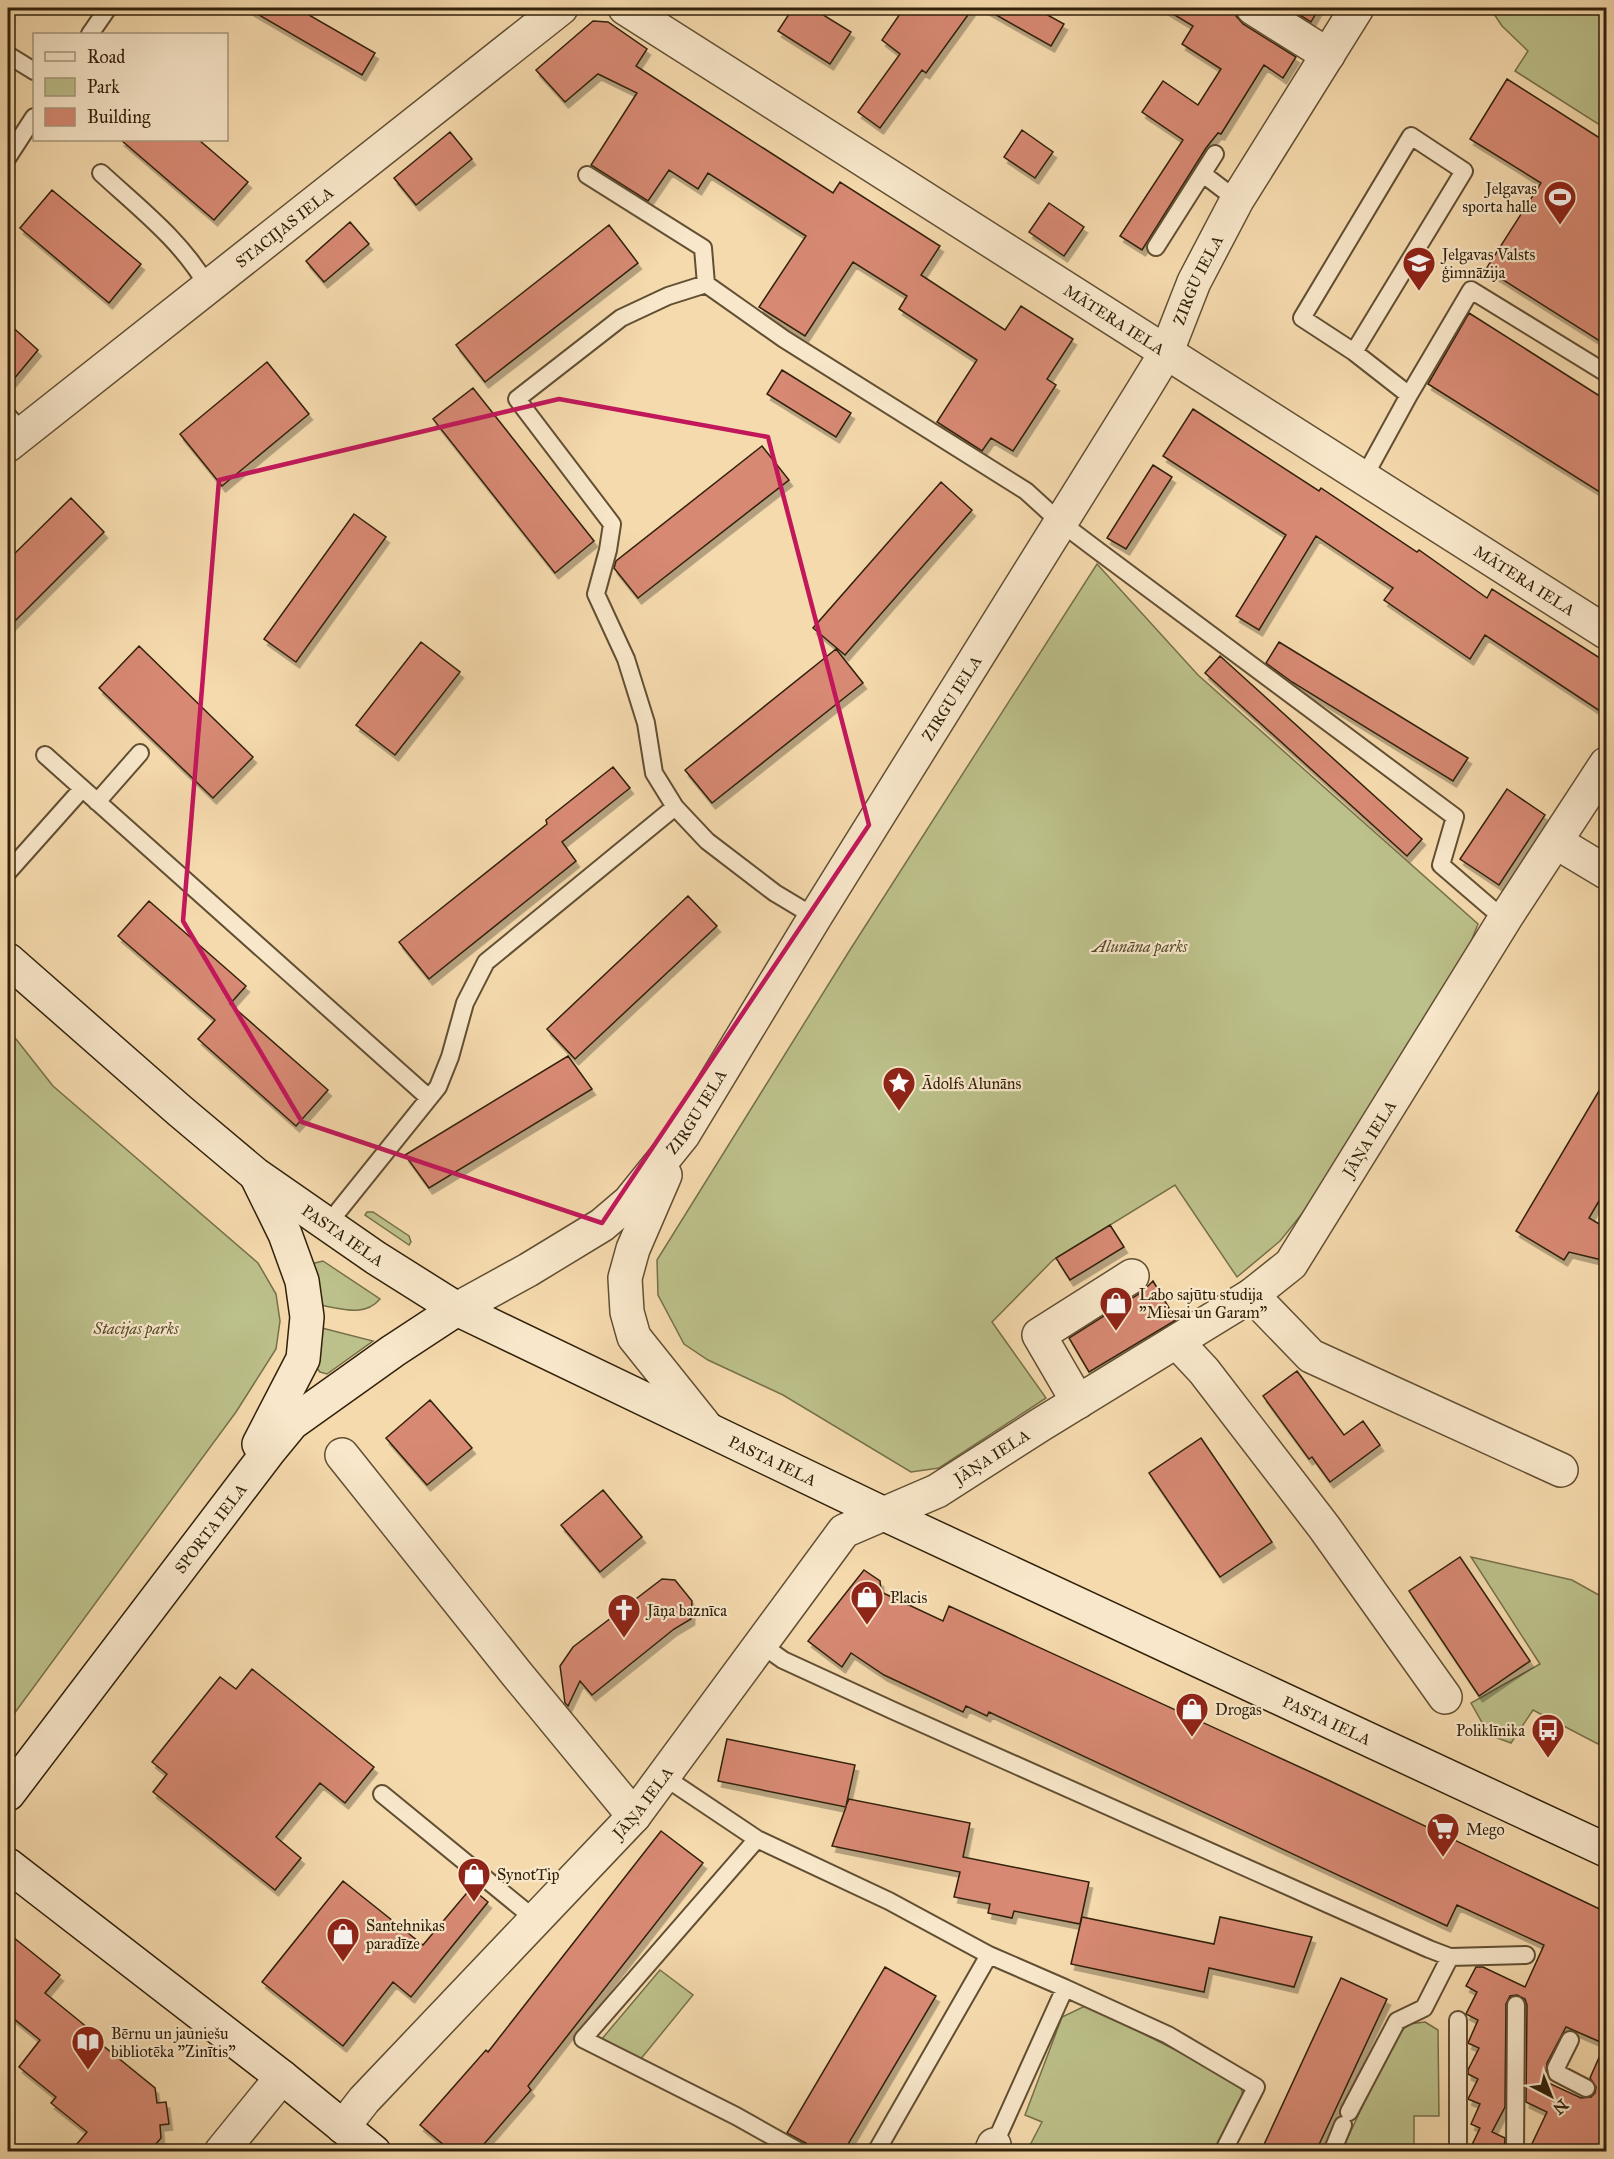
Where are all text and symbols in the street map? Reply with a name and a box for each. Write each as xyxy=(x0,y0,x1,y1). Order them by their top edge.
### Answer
legend xyxy=(33,33,228,141)
text: Road xyxy=(87,46,125,68)
text: Park xyxy=(87,76,120,98)
text: Building xyxy=(87,106,151,129)
place label: Jelgavas sporta halle xyxy=(1462,179,1537,216)
sports icon: Jelgavas sporta halle xyxy=(1542,179,1578,226)
street label: STACIJAS IELA xyxy=(231,182,337,271)
street label: ZIRGU IELA xyxy=(1169,231,1227,327)
school or university icon: Jelgavas Valsts ģimnāzija xyxy=(1401,245,1437,292)
place label: Jelgavas Valsts ģimnāzija xyxy=(1440,245,1535,283)
street label: MĀTERA IELA xyxy=(1060,280,1169,359)
street label: MĀTERA IELA xyxy=(1470,541,1579,619)
street label: ZIRGU IELA xyxy=(918,652,985,744)
park label: Alunāna parks xyxy=(1091,937,1188,957)
street label: ZIRGU IELA xyxy=(662,1065,730,1158)
place icon: Ādolfs Alunāns xyxy=(881,1065,917,1112)
place label: Ādolfs Alunāns xyxy=(921,1074,1021,1093)
street label: JĀŅA IELA xyxy=(1337,1096,1400,1182)
street label: PASTA IELA xyxy=(299,1200,388,1270)
shop icon: Labo sajūtu studija "Miesai un Garam" xyxy=(1098,1285,1134,1332)
place label: Labo sajūtu studija "Miesai un Garam" xyxy=(1139,1285,1267,1322)
park label: Stacijas parks xyxy=(92,1319,179,1339)
street label: JĀŅA IELA xyxy=(948,1425,1033,1489)
street label: PASTA IELA xyxy=(726,1431,820,1490)
street label: SPORTA IELA xyxy=(170,1479,251,1577)
shop icon: Placis xyxy=(849,1579,885,1626)
place label: Placis xyxy=(890,1588,927,1607)
church icon: Jāņa baznīca xyxy=(606,1592,642,1639)
place label: Jāņa baznīca xyxy=(645,1601,727,1621)
shop icon: Drogas xyxy=(1174,1691,1210,1738)
street label: PASTA IELA xyxy=(1280,1691,1374,1749)
place label: Drogas xyxy=(1215,1700,1262,1720)
bus stop icon: Poliklīnika xyxy=(1530,1712,1566,1759)
place label: Poliklīnika xyxy=(1456,1721,1525,1740)
street label: JĀŅA IELA xyxy=(607,1763,677,1844)
supermarket icon: Mego xyxy=(1425,1811,1461,1858)
place label: Mego xyxy=(1466,1820,1505,1840)
shop icon: SynotTip xyxy=(456,1856,492,1903)
place label: SynotTip xyxy=(497,1865,559,1884)
shop icon: Santehnikas paradīze xyxy=(325,1916,361,1963)
place label: Santehnikas paradīze xyxy=(365,1916,445,1953)
library icon: Bērnu un jauniešu bibliotēka "Zinītis" xyxy=(70,2024,106,2071)
place label: Bērnu un jauniešu bibliotēka "Zinītis" xyxy=(111,2024,236,2061)
north arrow xyxy=(1521,2066,1581,2126)
text: N xyxy=(1549,2095,1572,2119)

